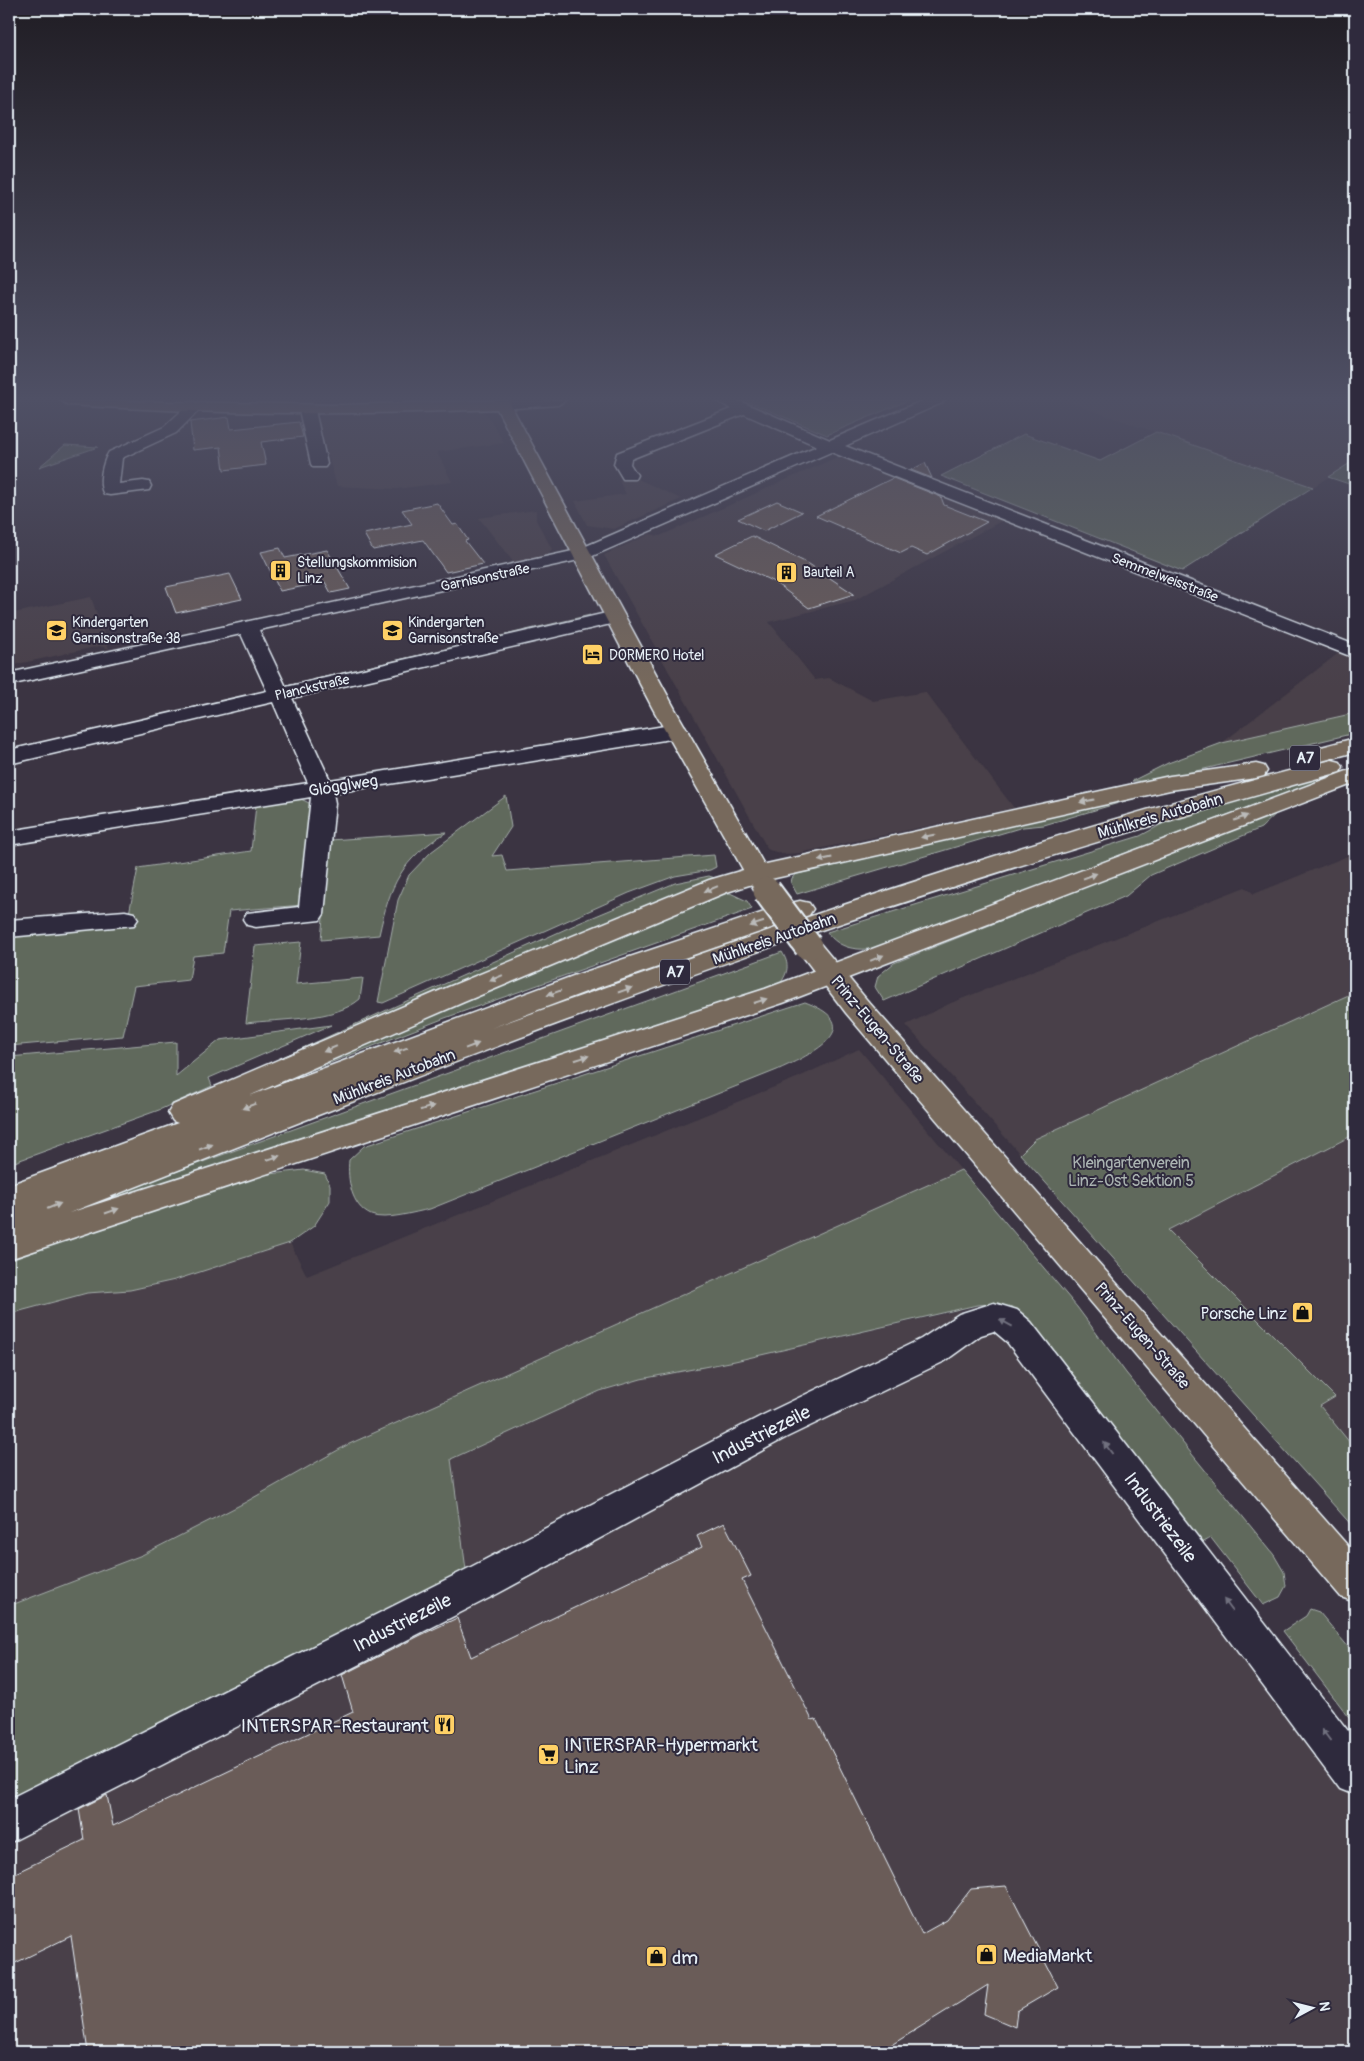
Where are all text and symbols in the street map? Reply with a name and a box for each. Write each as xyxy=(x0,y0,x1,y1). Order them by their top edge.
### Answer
street label: Semmelweisstraße xyxy=(1109,549,1221,606)
place label: Stellungskommision Linz xyxy=(297,554,417,587)
building icon: Stellungskommision Linz xyxy=(269,558,293,582)
street label: Garnisonstraße xyxy=(439,560,531,595)
building icon: Bauteil A xyxy=(775,560,799,584)
place label: Bauteil A xyxy=(803,564,855,581)
place label: Kindergarten Garnisonstraße 38 xyxy=(72,614,180,647)
place label: Kindergarten Garnisonstraße xyxy=(408,614,499,647)
school or university icon: Kindergarten Garnisonstraße 38 xyxy=(44,618,68,642)
school or university icon: Kindergarten Garnisonstraße xyxy=(380,618,404,642)
hotel icon: DORMERO Hotel xyxy=(581,643,605,667)
place label: DORMERO Hotel xyxy=(609,647,704,664)
street label: Planckstraße xyxy=(273,671,351,704)
road number: A7 xyxy=(1290,746,1320,770)
street label: Glögglweg xyxy=(307,771,379,801)
street label: Mühlkreis Autobahn xyxy=(1095,789,1225,843)
one-way arrow xyxy=(1080,797,1095,805)
one-way arrow xyxy=(1234,813,1248,821)
one-way arrow xyxy=(921,832,936,840)
one-way arrow xyxy=(818,855,833,863)
one-way arrow xyxy=(1082,872,1097,879)
one-way arrow xyxy=(704,886,718,894)
street label: Mühlkreis Autobahn xyxy=(710,908,839,969)
one-way arrow xyxy=(749,920,764,928)
one-way arrow xyxy=(870,953,884,961)
road number: A7 xyxy=(660,960,690,984)
street label: Prinz-Eugen-Straße xyxy=(826,972,928,1088)
one-way arrow xyxy=(488,974,503,982)
one-way arrow xyxy=(617,986,632,993)
one-way arrow xyxy=(547,990,561,998)
one-way arrow xyxy=(752,996,767,1004)
one-way arrow xyxy=(465,1042,480,1050)
street label: Mühlkreis Autobahn xyxy=(330,1044,458,1109)
one-way arrow xyxy=(323,1045,337,1053)
one-way arrow xyxy=(394,1047,409,1054)
one-way arrow xyxy=(575,1054,590,1062)
one-way arrow xyxy=(241,1102,256,1110)
one-way arrow xyxy=(420,1104,435,1112)
one-way arrow xyxy=(198,1143,213,1150)
park label: Kleingartenverein Linz-Ost Sektion 5 xyxy=(1068,1153,1194,1191)
one-way arrow xyxy=(265,1154,280,1162)
one-way arrow xyxy=(47,1202,62,1210)
one-way arrow xyxy=(105,1207,120,1215)
street label: Prinz-Eugen-Straße xyxy=(1091,1278,1194,1393)
shop icon: Porsche Linz xyxy=(1291,1301,1315,1325)
place label: Porsche Linz xyxy=(1201,1304,1287,1324)
one-way arrow xyxy=(999,1319,1014,1327)
street label: Industriezeile xyxy=(708,1400,815,1470)
one-way arrow xyxy=(1103,1441,1113,1455)
street label: Industriezeile xyxy=(1118,1468,1202,1568)
street label: Industriezeile xyxy=(349,1588,456,1658)
one-way arrow xyxy=(1223,1598,1233,1612)
restaurant icon: INTERSPAR-Restaurant xyxy=(433,1713,457,1737)
place label: INTERSPAR-Restaurant xyxy=(241,1714,429,1738)
one-way arrow xyxy=(1321,1728,1331,1742)
place label: INTERSPAR-Hypermarkt Linz xyxy=(564,1733,758,1779)
supermarket icon: INTERSPAR-Hypermarkt Linz xyxy=(536,1743,560,1767)
shop icon: MediaMarkt xyxy=(975,1943,999,1967)
place label: MediaMarkt xyxy=(1003,1944,1093,1968)
shop icon: dm xyxy=(644,1945,668,1969)
place label: dm xyxy=(672,1946,698,1970)
north arrow xyxy=(1286,1984,1336,2034)
text: N xyxy=(1315,2001,1333,2012)

